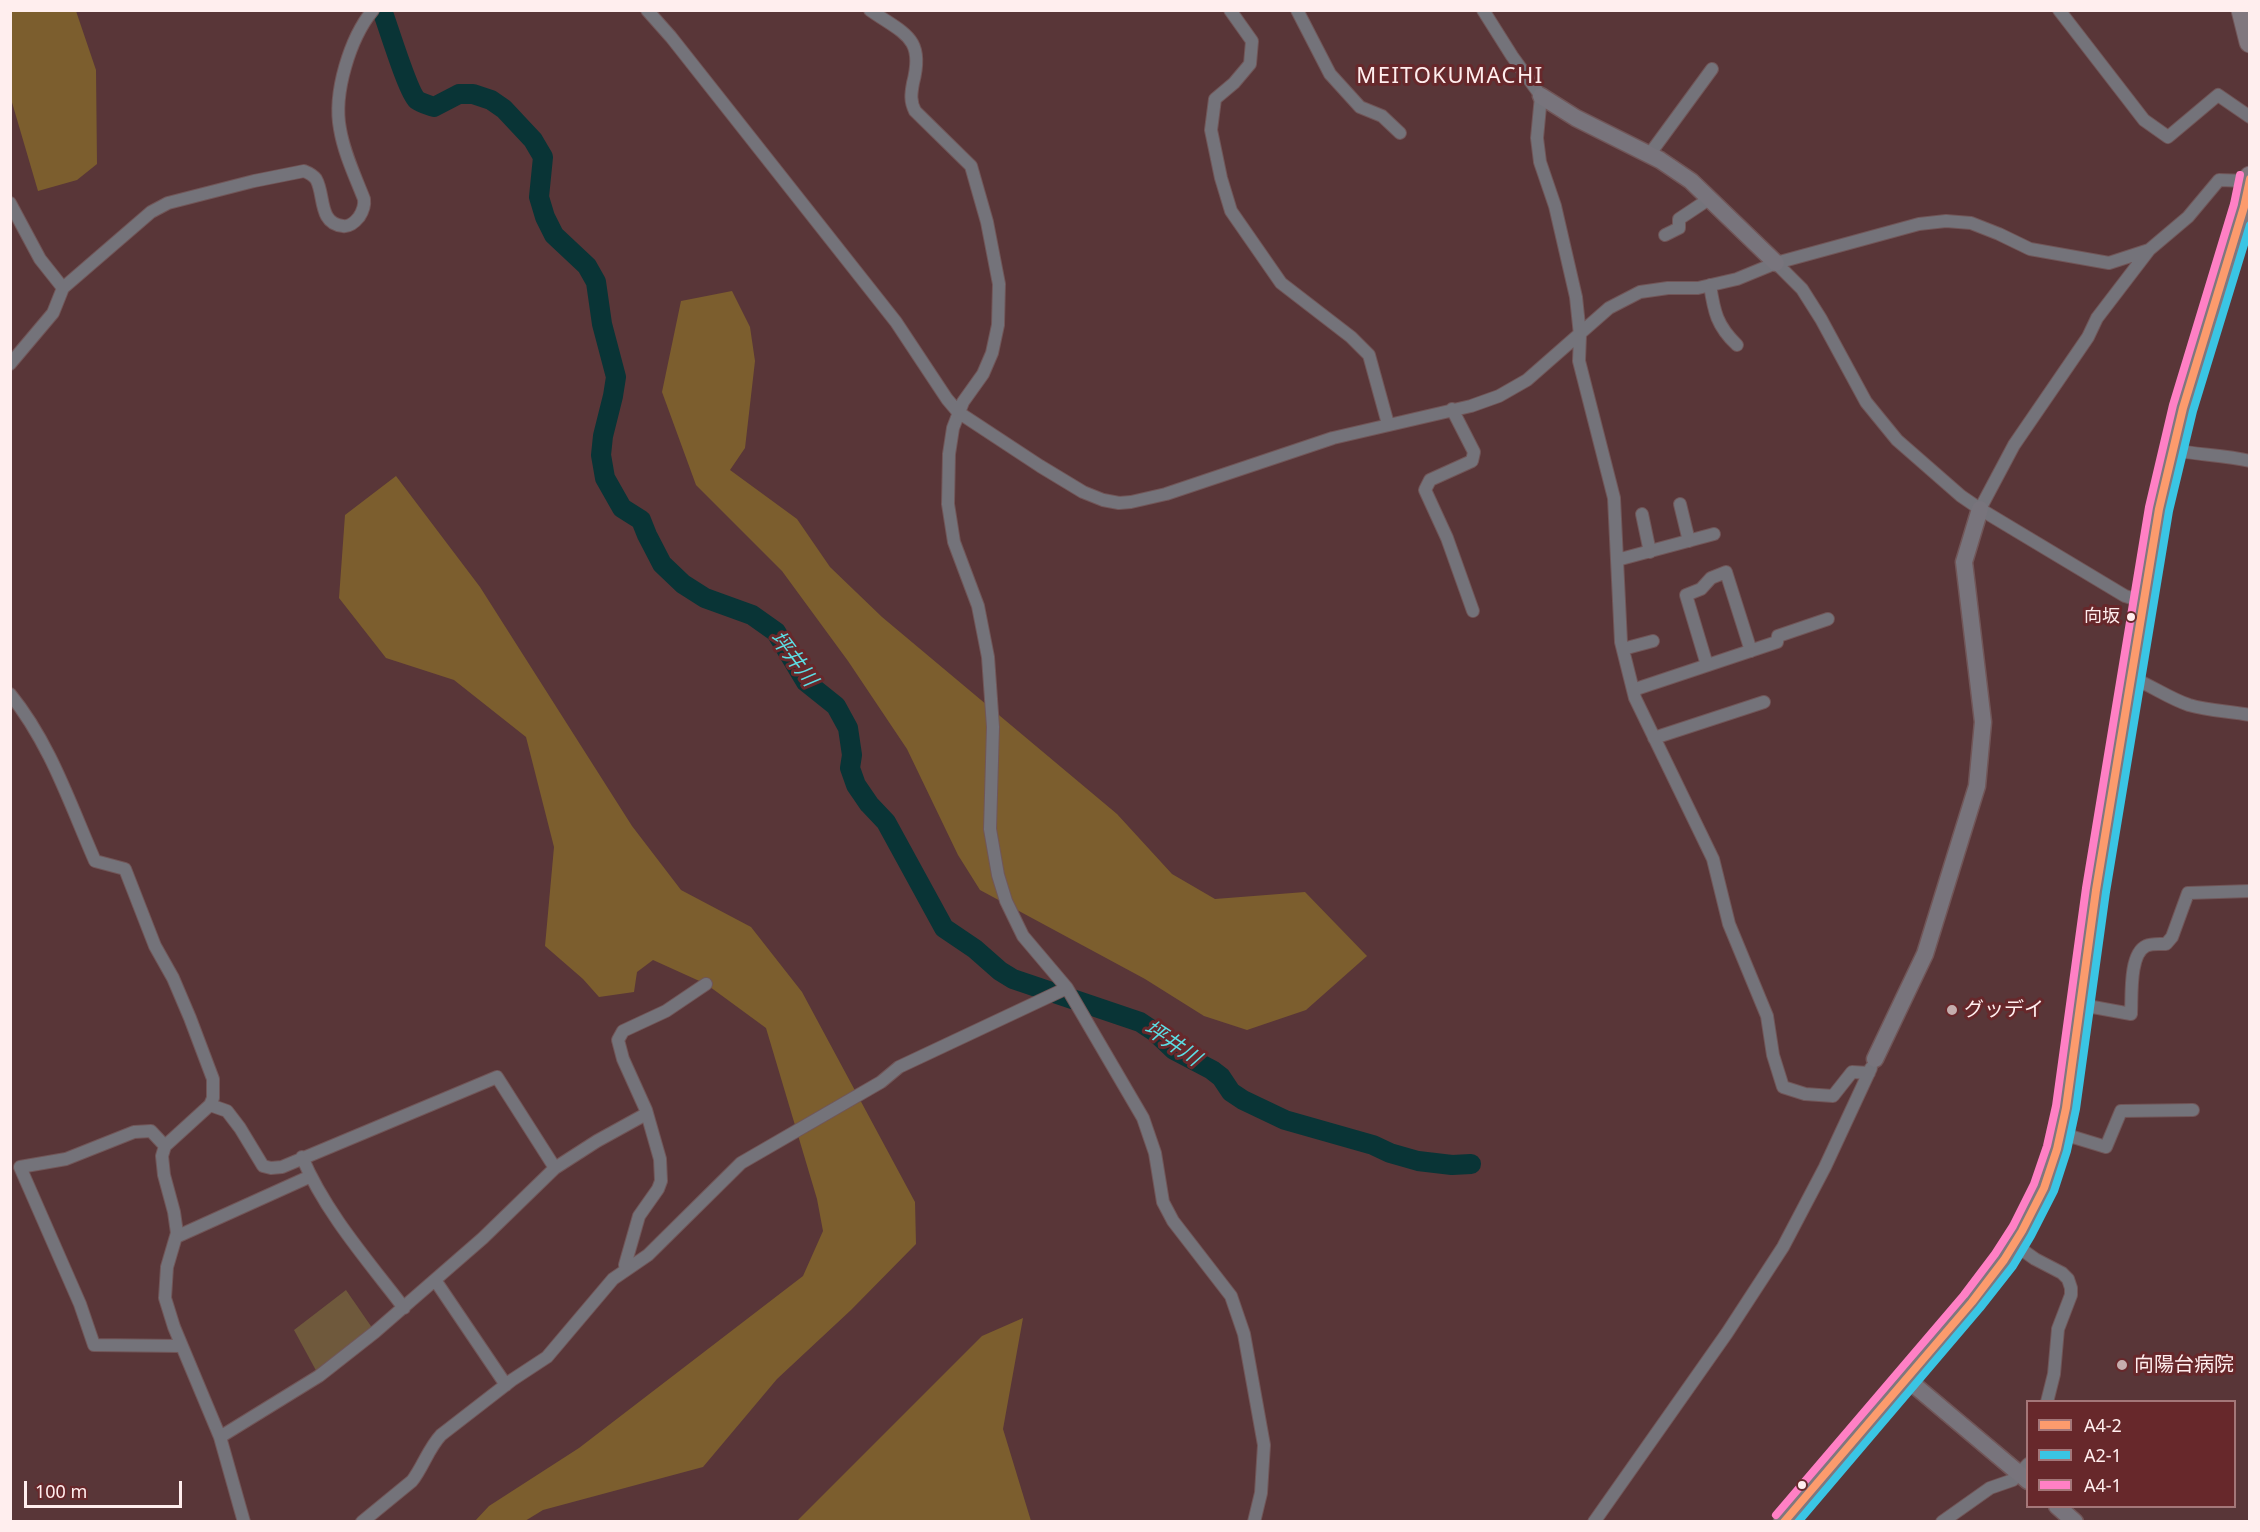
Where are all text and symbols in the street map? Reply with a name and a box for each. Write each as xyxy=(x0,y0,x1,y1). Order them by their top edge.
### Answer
district label: MEITOKUMACHI xyxy=(1356,64,1544,90)
place label: 向坂 xyxy=(2084,606,2120,628)
marker: 向坂 xyxy=(2125,611,2137,623)
water label: 坪井川 xyxy=(764,626,822,692)
place label: グッデイ xyxy=(1964,998,2044,1022)
marker: グッデイ xyxy=(1945,1003,1959,1017)
water label: 坪井川 xyxy=(1139,1016,1205,1072)
place label: 向陽台病院 xyxy=(2134,1353,2234,1377)
marker: 向陽台病院 xyxy=(2115,1358,2129,1372)
legend xyxy=(2026,1400,2236,1508)
text: A4-2 xyxy=(2084,1413,2122,1437)
text: A2-1 xyxy=(2084,1443,2122,1467)
scale bar xyxy=(27,1469,184,1507)
text: A4-1 xyxy=(2084,1473,2122,1497)
text: 100 m xyxy=(35,1479,87,1503)
unlabelled marker xyxy=(1796,1479,1808,1491)

